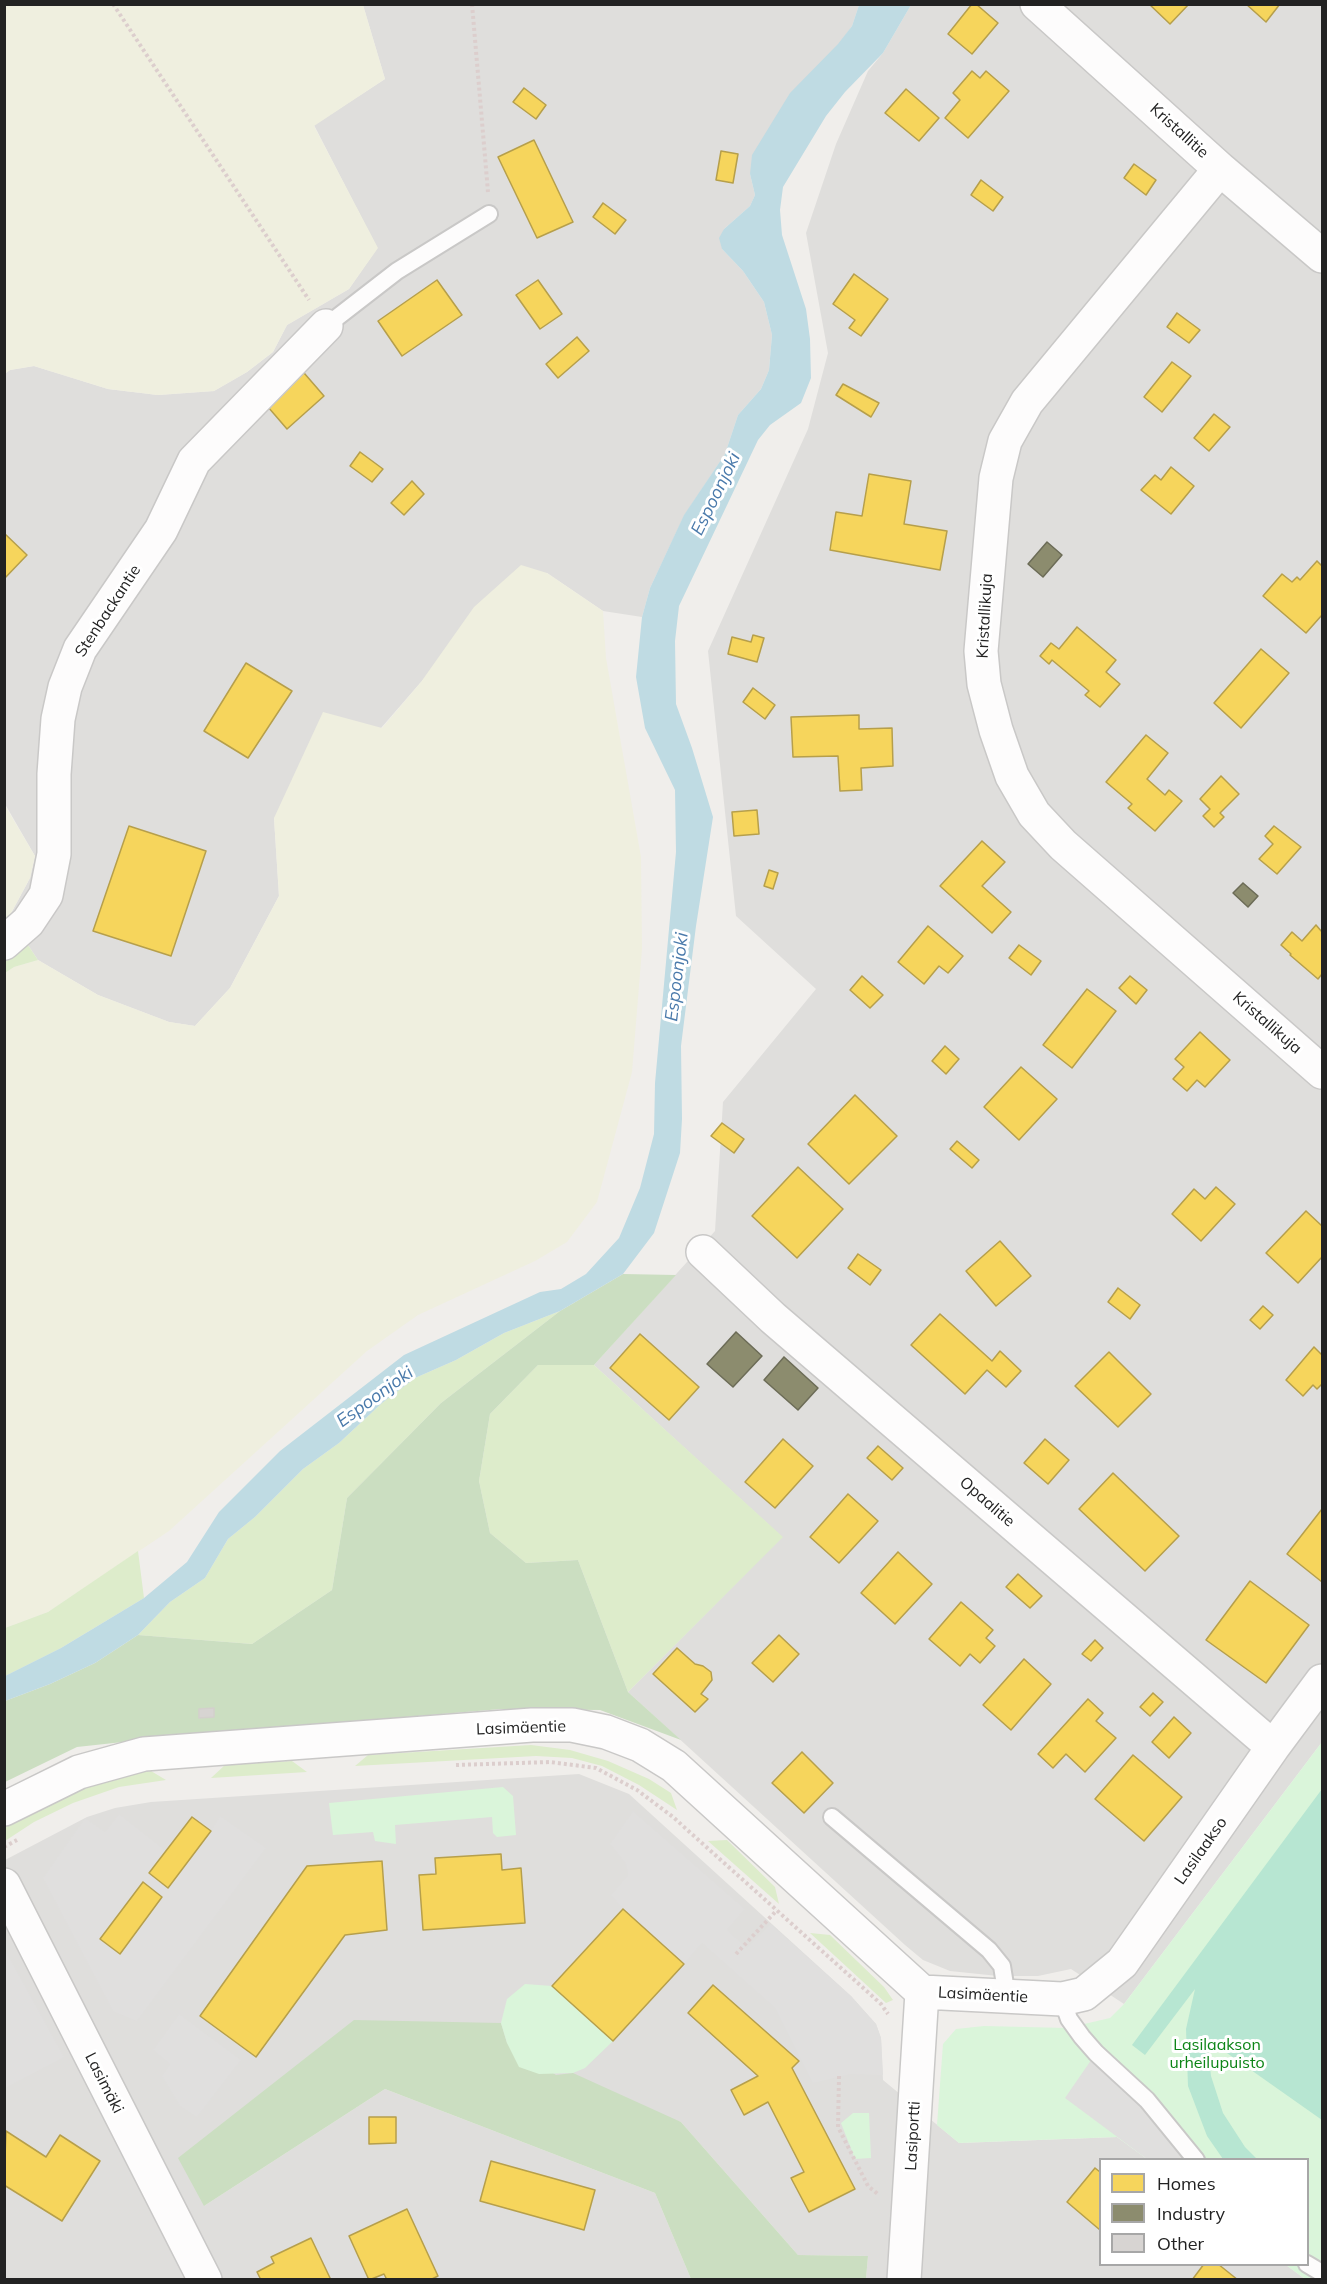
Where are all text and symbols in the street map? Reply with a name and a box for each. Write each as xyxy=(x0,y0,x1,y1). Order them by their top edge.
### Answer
street label: Kristallitie xyxy=(1146,100,1212,162)
water label: Espoonjoki xyxy=(687,449,745,539)
street label: Stenbackantie xyxy=(71,561,145,661)
street label: Kristallikuja xyxy=(973,573,997,659)
water label: Espoonjoki xyxy=(661,931,693,1023)
street label: Kristallikuja xyxy=(1229,988,1305,1058)
water label: Espoonjoki xyxy=(332,1362,418,1432)
street label: Opaalitie xyxy=(955,1473,1019,1531)
street label: Lasimäentie xyxy=(476,1717,566,1739)
street label: Lasilaakso xyxy=(1171,1813,1231,1889)
street label: Lasimäentie xyxy=(938,1983,1028,2007)
park label: Lasilaakson urheilupuisto xyxy=(1169,2035,1265,2073)
street label: Lasimäki xyxy=(81,2049,127,2117)
street label: Lasiportti xyxy=(902,2101,924,2171)
legend xyxy=(1099,2158,1309,2266)
text: Homes xyxy=(1157,2172,1216,2195)
text: Industry xyxy=(1157,2202,1225,2225)
text: Other xyxy=(1157,2232,1204,2255)

